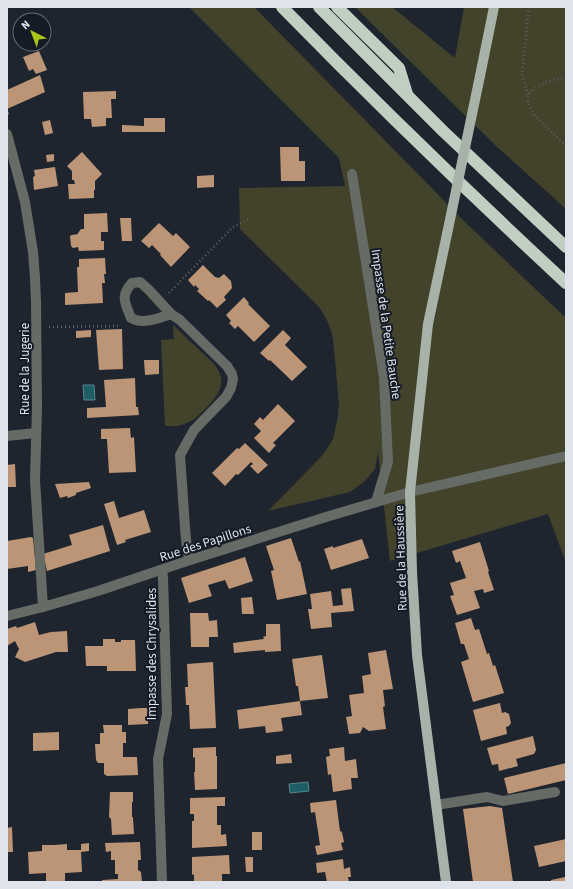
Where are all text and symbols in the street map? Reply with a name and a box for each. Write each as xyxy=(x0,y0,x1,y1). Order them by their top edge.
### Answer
north arrow xyxy=(12,12,52,52)
text: N xyxy=(18,17,33,33)
street label: Impasse de la Petite Bauche xyxy=(367,248,405,400)
street label: Rue de la Jugerie xyxy=(16,323,34,415)
street label: Rue de la Haussière xyxy=(390,505,412,611)
street label: Rue des Papillons xyxy=(157,520,254,566)
street label: Impasse des Chrysalides xyxy=(143,587,161,720)

